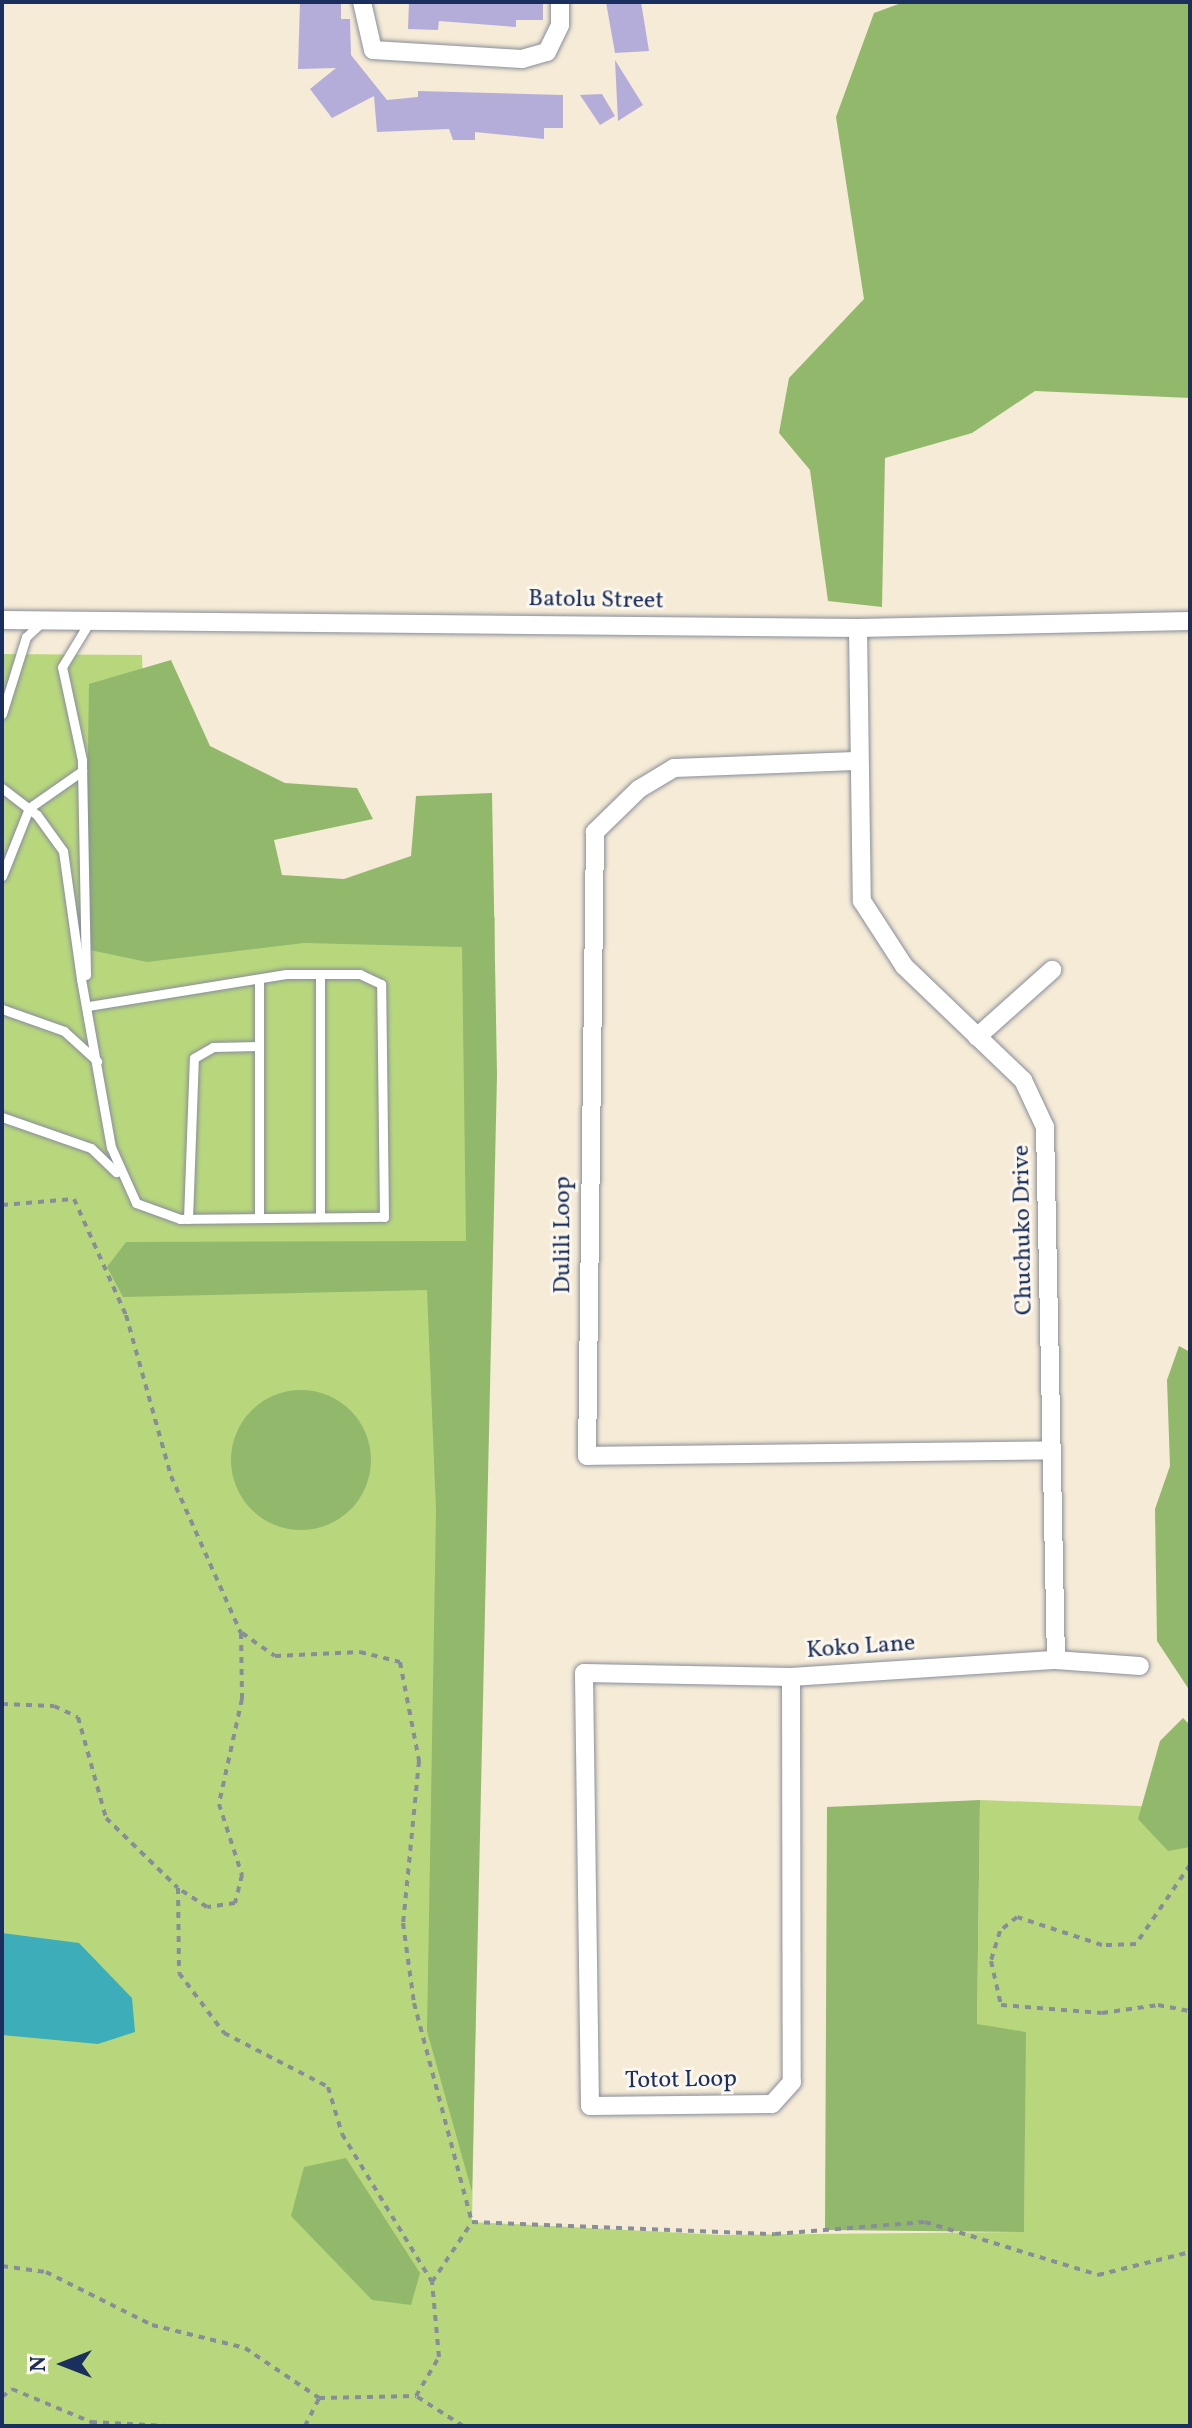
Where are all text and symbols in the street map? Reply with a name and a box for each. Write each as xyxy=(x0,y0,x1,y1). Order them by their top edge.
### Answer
street label: Batolu Street xyxy=(528,585,664,617)
street label: Chuchuko Drive xyxy=(1008,1145,1040,1315)
street label: Dulili Loop xyxy=(550,1176,578,1294)
street label: Koko Lane xyxy=(806,1630,916,1666)
street label: Totot Loop xyxy=(625,2066,737,2096)
north arrow xyxy=(24,2324,104,2404)
text: N xyxy=(24,2356,55,2372)

